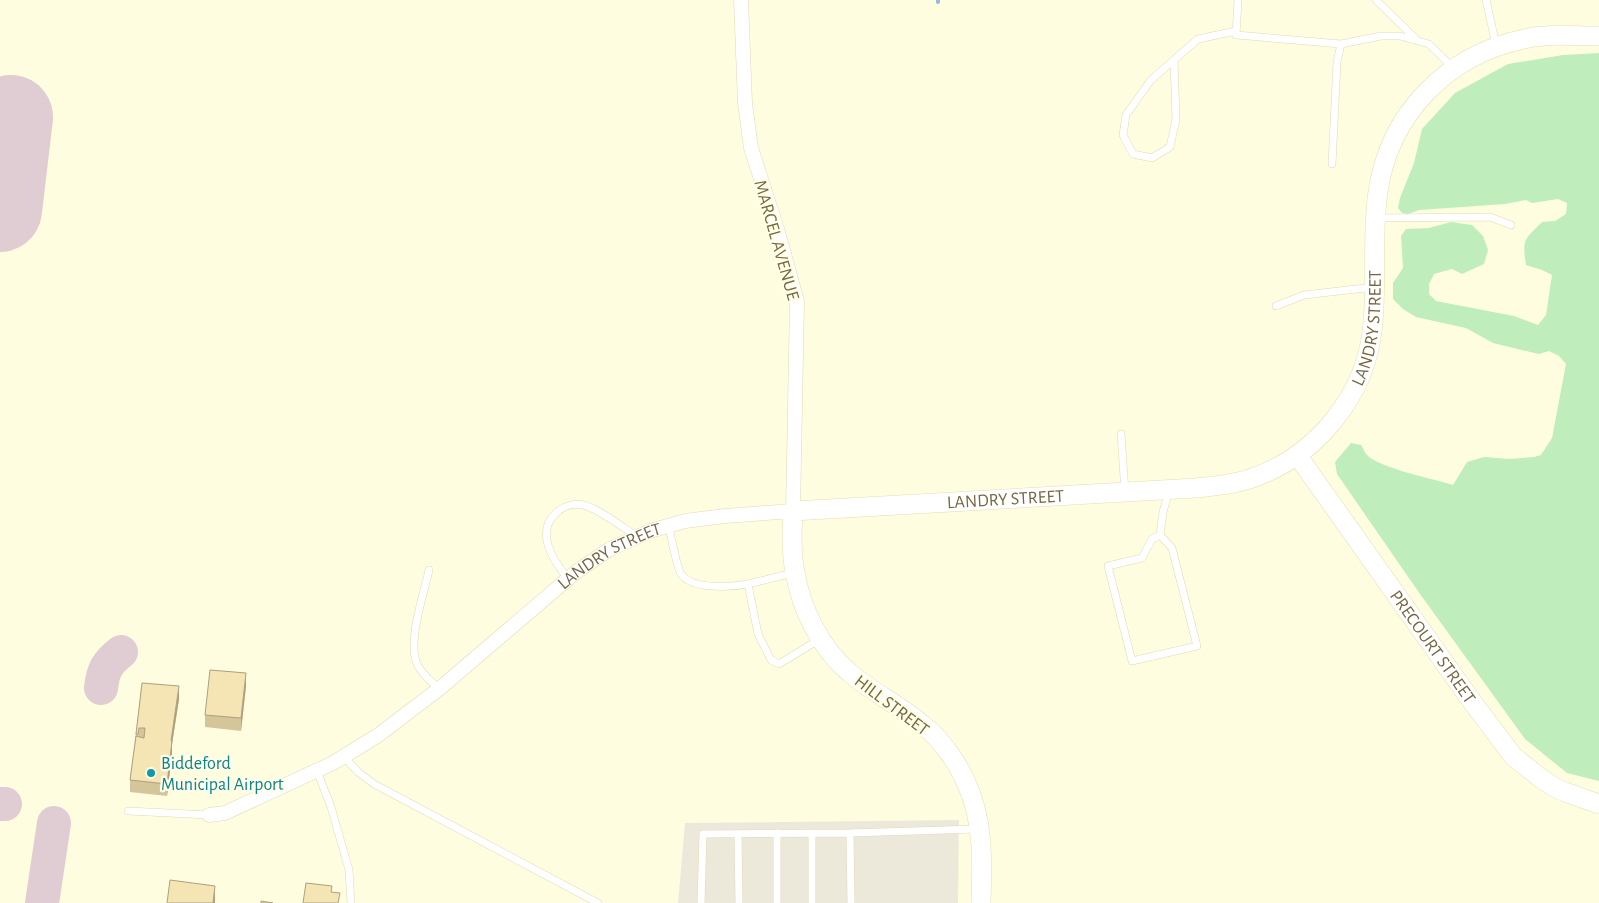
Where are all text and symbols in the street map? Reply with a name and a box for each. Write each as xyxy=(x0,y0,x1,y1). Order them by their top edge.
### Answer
street label: MARCEL AVENUE xyxy=(750,178,802,303)
street label: LANDRY STREET xyxy=(1349,270,1385,389)
street label: LANDRY STREET xyxy=(947,488,1065,512)
street label: LANDRY STREET xyxy=(555,520,663,593)
street label: PRECOURT STREET xyxy=(1386,587,1478,707)
street label: HILL STREET xyxy=(851,672,932,740)
place label: Biddeford Municipal Airport xyxy=(161,755,284,794)
marker: Biddeford Municipal Airport xyxy=(145,767,157,779)

